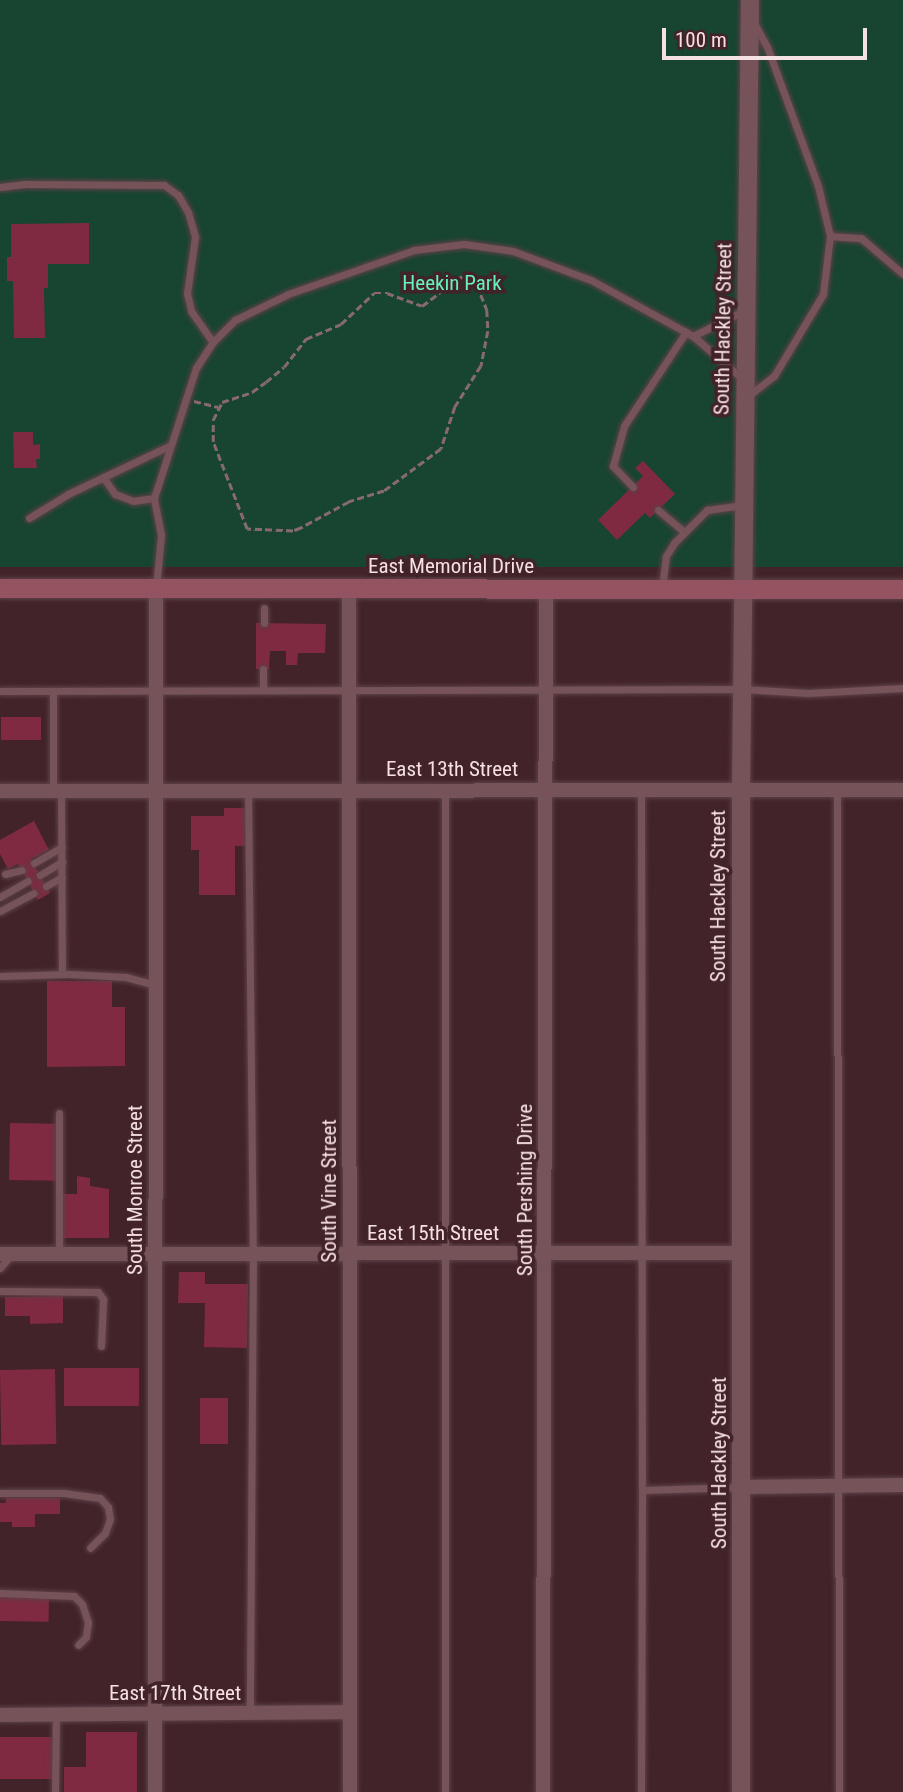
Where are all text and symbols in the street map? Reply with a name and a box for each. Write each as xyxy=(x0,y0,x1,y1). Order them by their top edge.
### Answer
scale bar xyxy=(665,14,870,58)
text: 100 m xyxy=(675,28,727,52)
street label: South Hackley Street xyxy=(709,243,737,415)
park label: Heekin Park xyxy=(402,270,502,296)
street label: East Memorial Drive xyxy=(368,553,534,579)
street label: East 13th Street xyxy=(386,756,518,782)
street label: South Hackley Street xyxy=(705,810,731,982)
street label: South Pershing Drive xyxy=(512,1104,538,1276)
street label: South Monroe Street xyxy=(122,1105,148,1275)
street label: South Vine Street xyxy=(316,1119,342,1263)
street label: East 15th Street xyxy=(367,1220,499,1246)
street label: South Hackley Street xyxy=(706,1377,732,1549)
street label: East 17th Street xyxy=(109,1680,241,1706)

